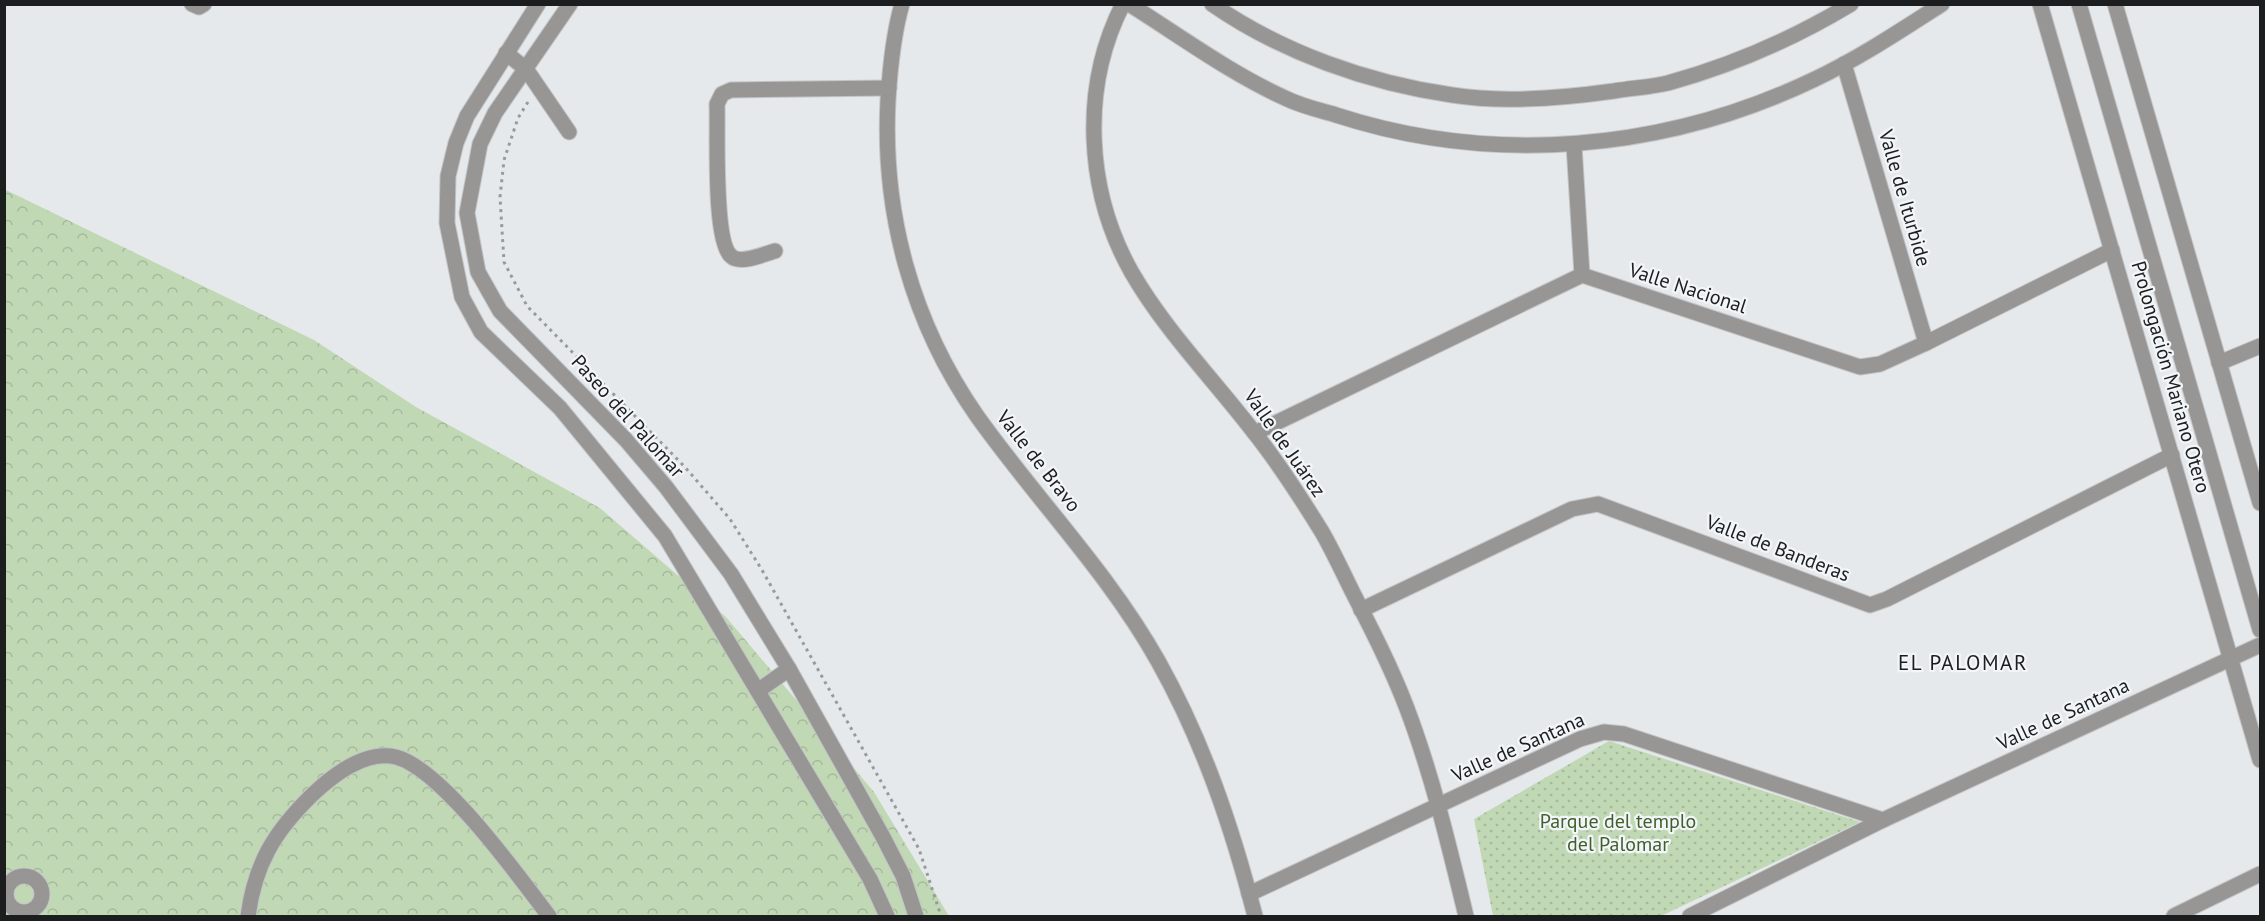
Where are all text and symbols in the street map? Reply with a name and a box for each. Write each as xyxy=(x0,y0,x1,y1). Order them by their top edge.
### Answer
street label: Valle de Iturbide xyxy=(1873,126,1937,269)
street label: Valle Nacional xyxy=(1625,256,1750,319)
street label: Prolongación Mariano Otero xyxy=(2125,258,2217,496)
street label: Paseo del Palomar xyxy=(566,349,690,483)
street label: Valle de Juárez xyxy=(1238,383,1332,502)
street label: Valle de Bravo xyxy=(991,404,1087,517)
street label: Valle de Banderas xyxy=(1701,508,1854,587)
district label: EL PALOMAR xyxy=(1898,649,2028,676)
street label: Valle de Santana xyxy=(1992,672,2133,756)
street label: Valle de Santana xyxy=(1447,706,1588,788)
park label: Parque del templo del Palomar xyxy=(1540,808,1696,857)

